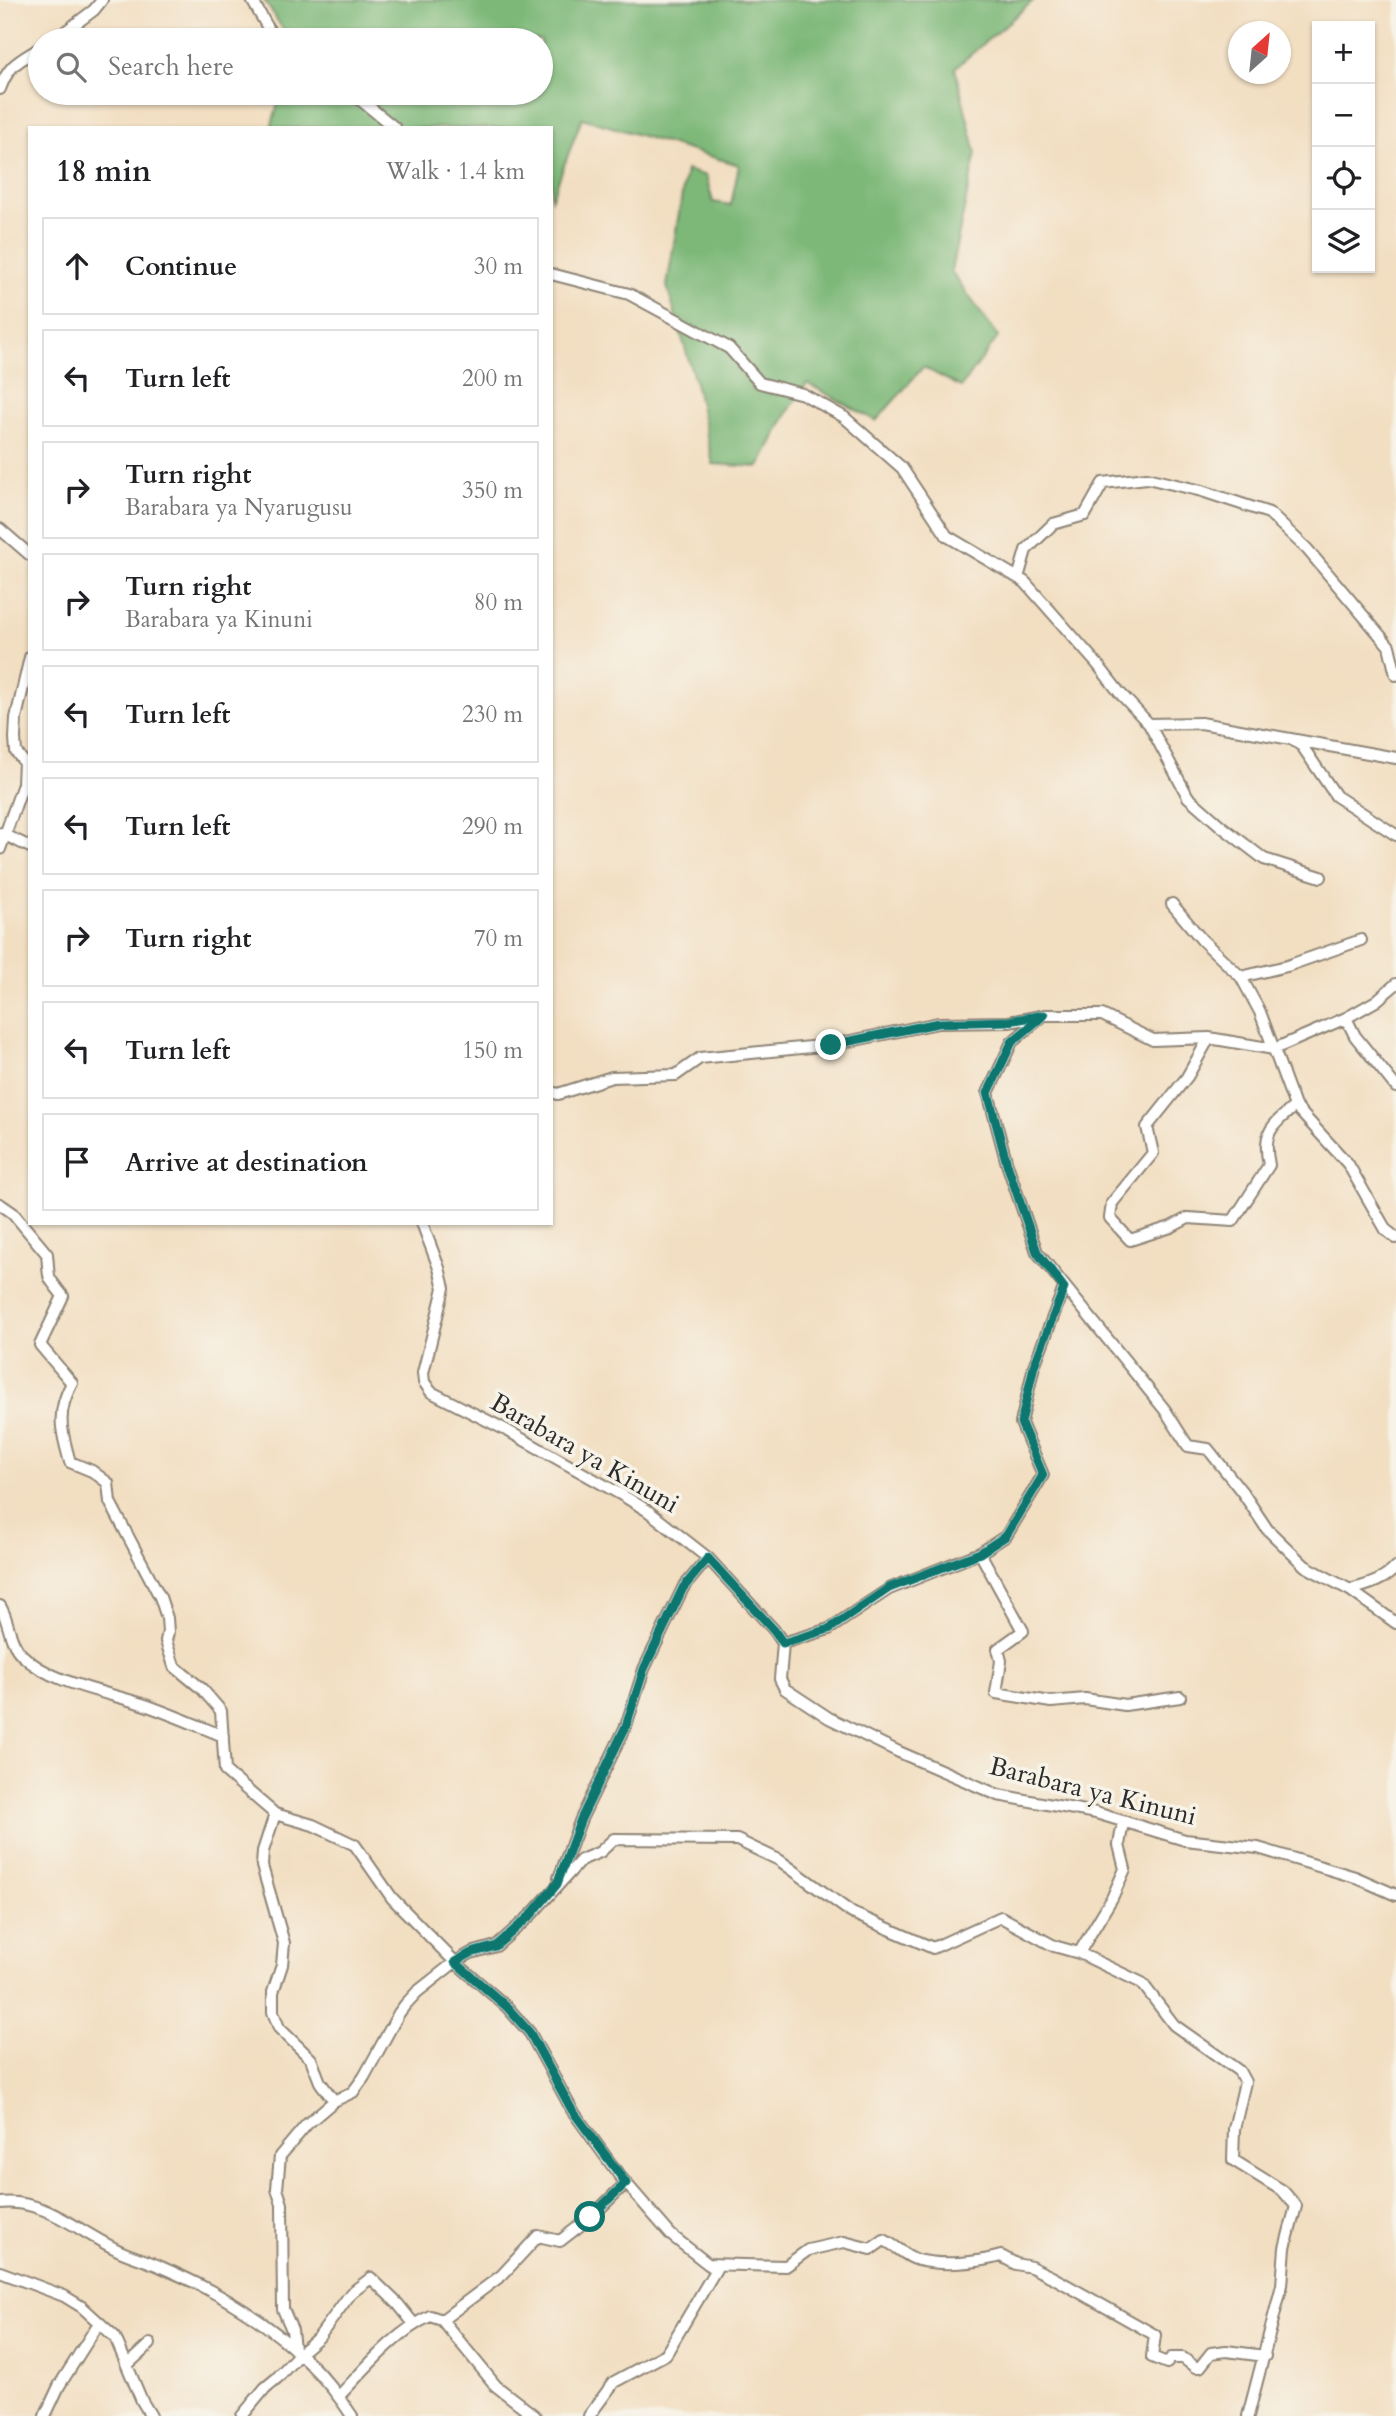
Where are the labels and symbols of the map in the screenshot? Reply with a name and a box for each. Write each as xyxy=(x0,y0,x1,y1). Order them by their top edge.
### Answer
north arrow xyxy=(1228,21,1291,84)
route end xyxy=(815,1029,846,1060)
street label: Barabara ya Kinuni xyxy=(484,1385,686,1521)
street label: Barabara ya Kinuni xyxy=(986,1748,1200,1834)
route start xyxy=(574,2201,605,2232)

